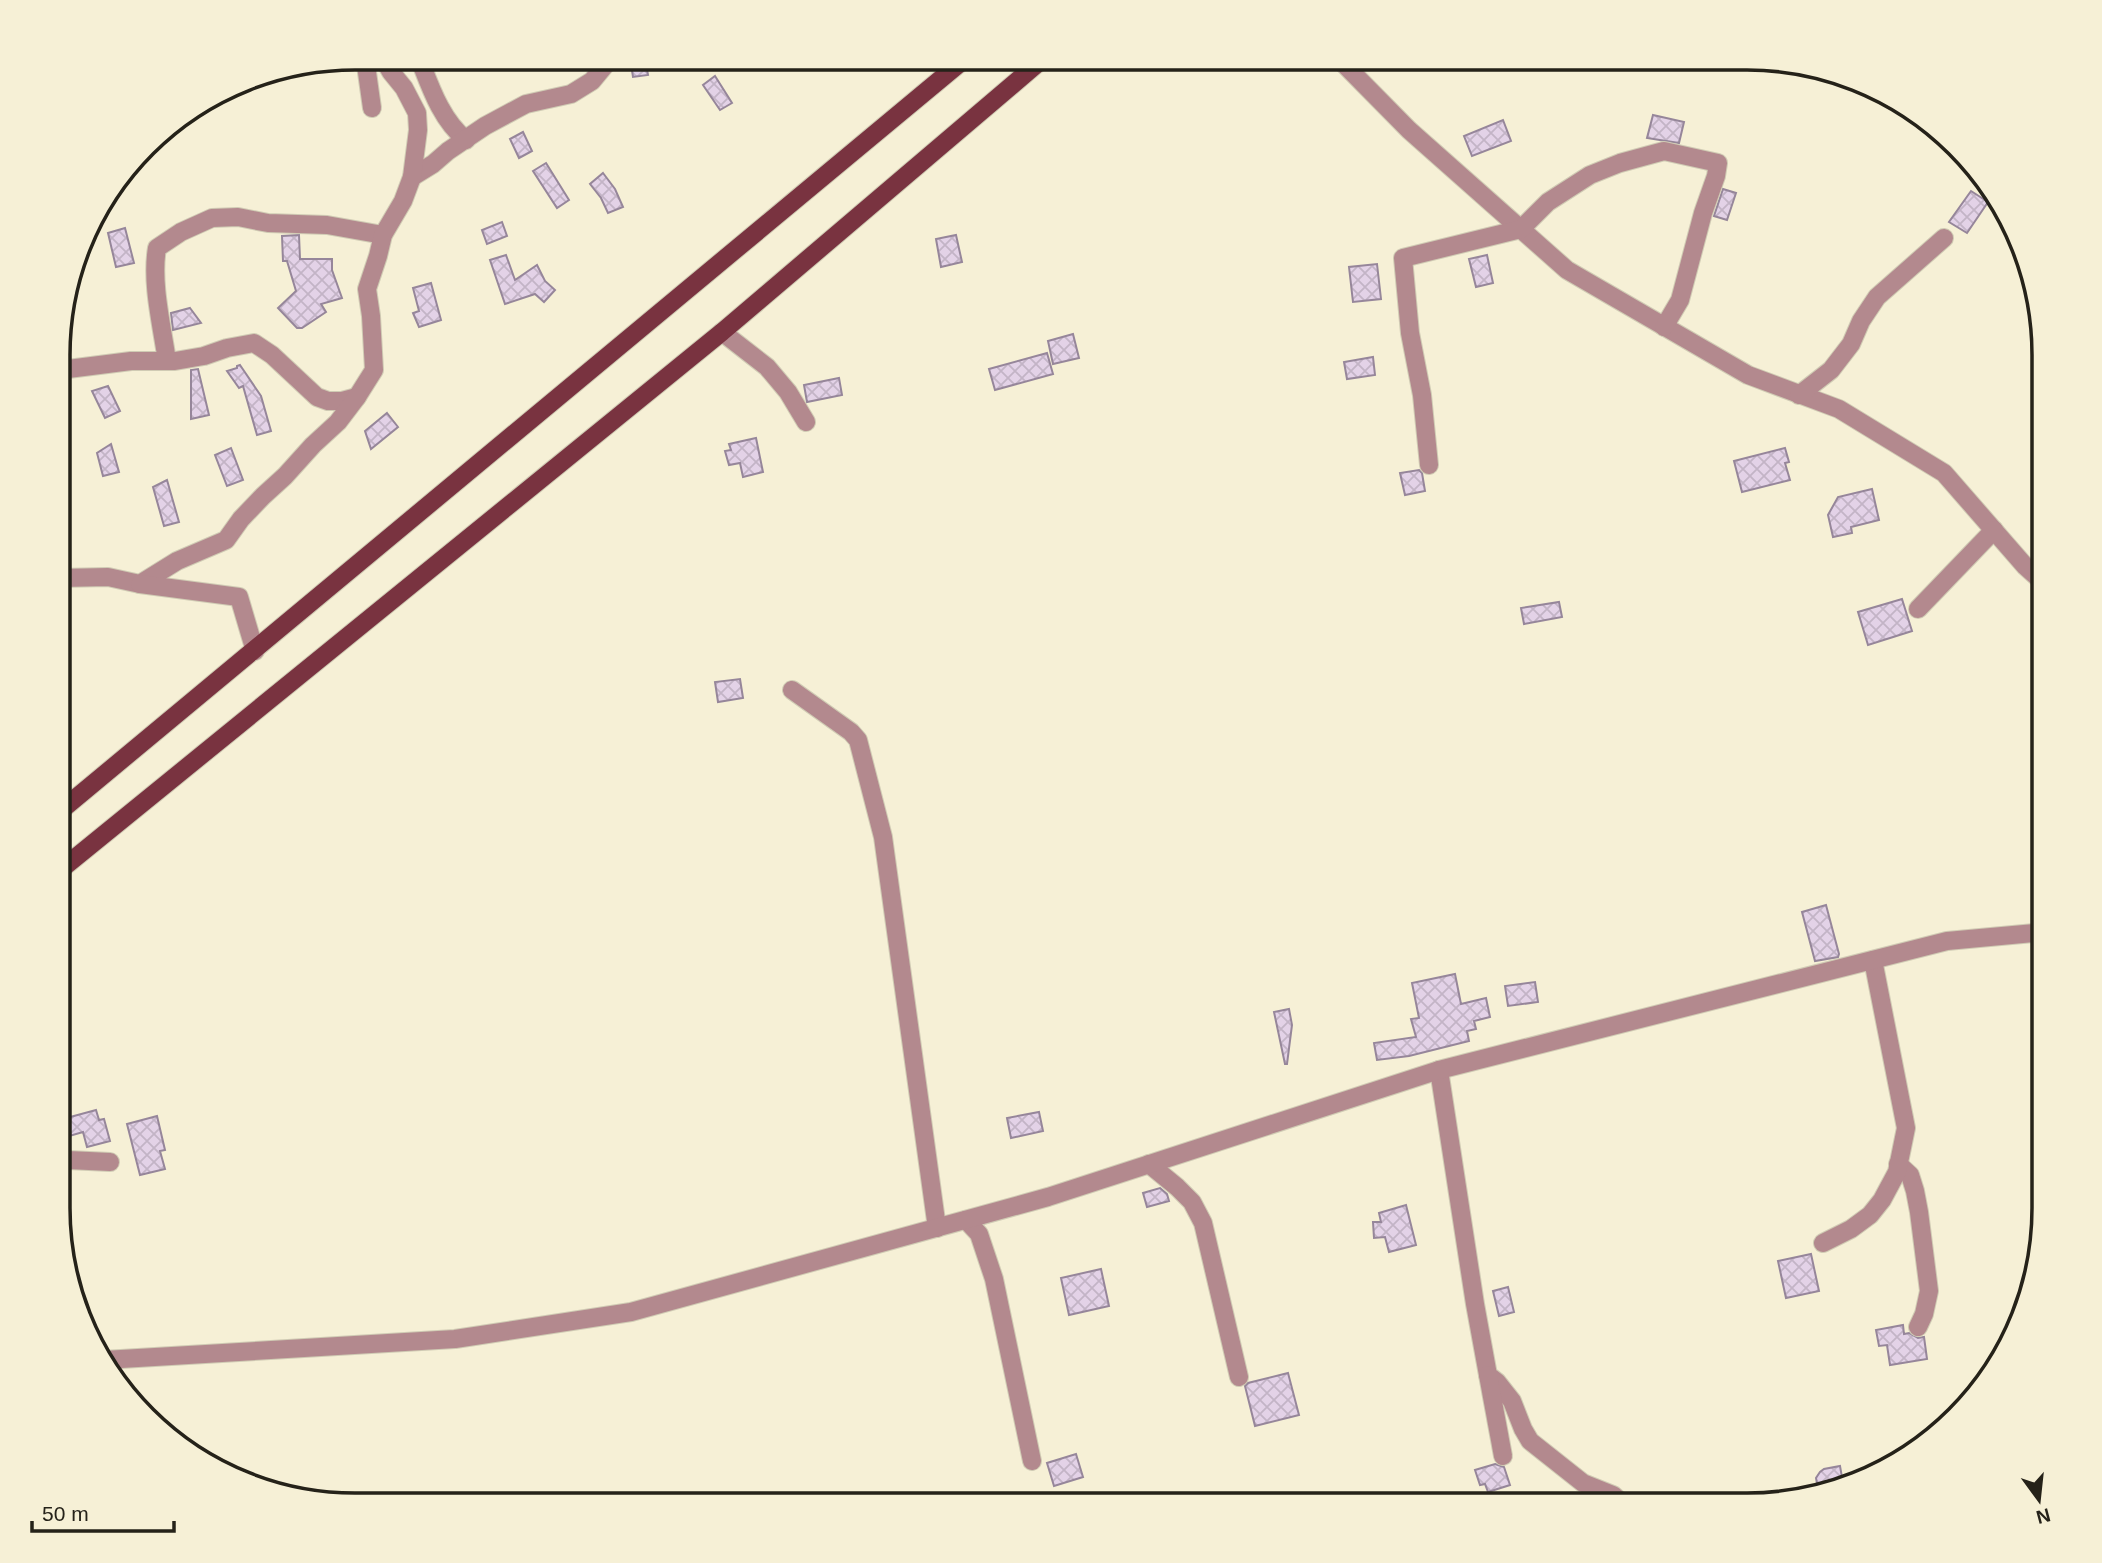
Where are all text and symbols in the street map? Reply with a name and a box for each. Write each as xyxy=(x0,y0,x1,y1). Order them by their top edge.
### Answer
north arrow xyxy=(2004,1465,2074,1535)
scale bar xyxy=(32,1490,173,1534)
text: 50 m xyxy=(42,1502,89,1525)
text: N xyxy=(2034,1504,2053,1528)

